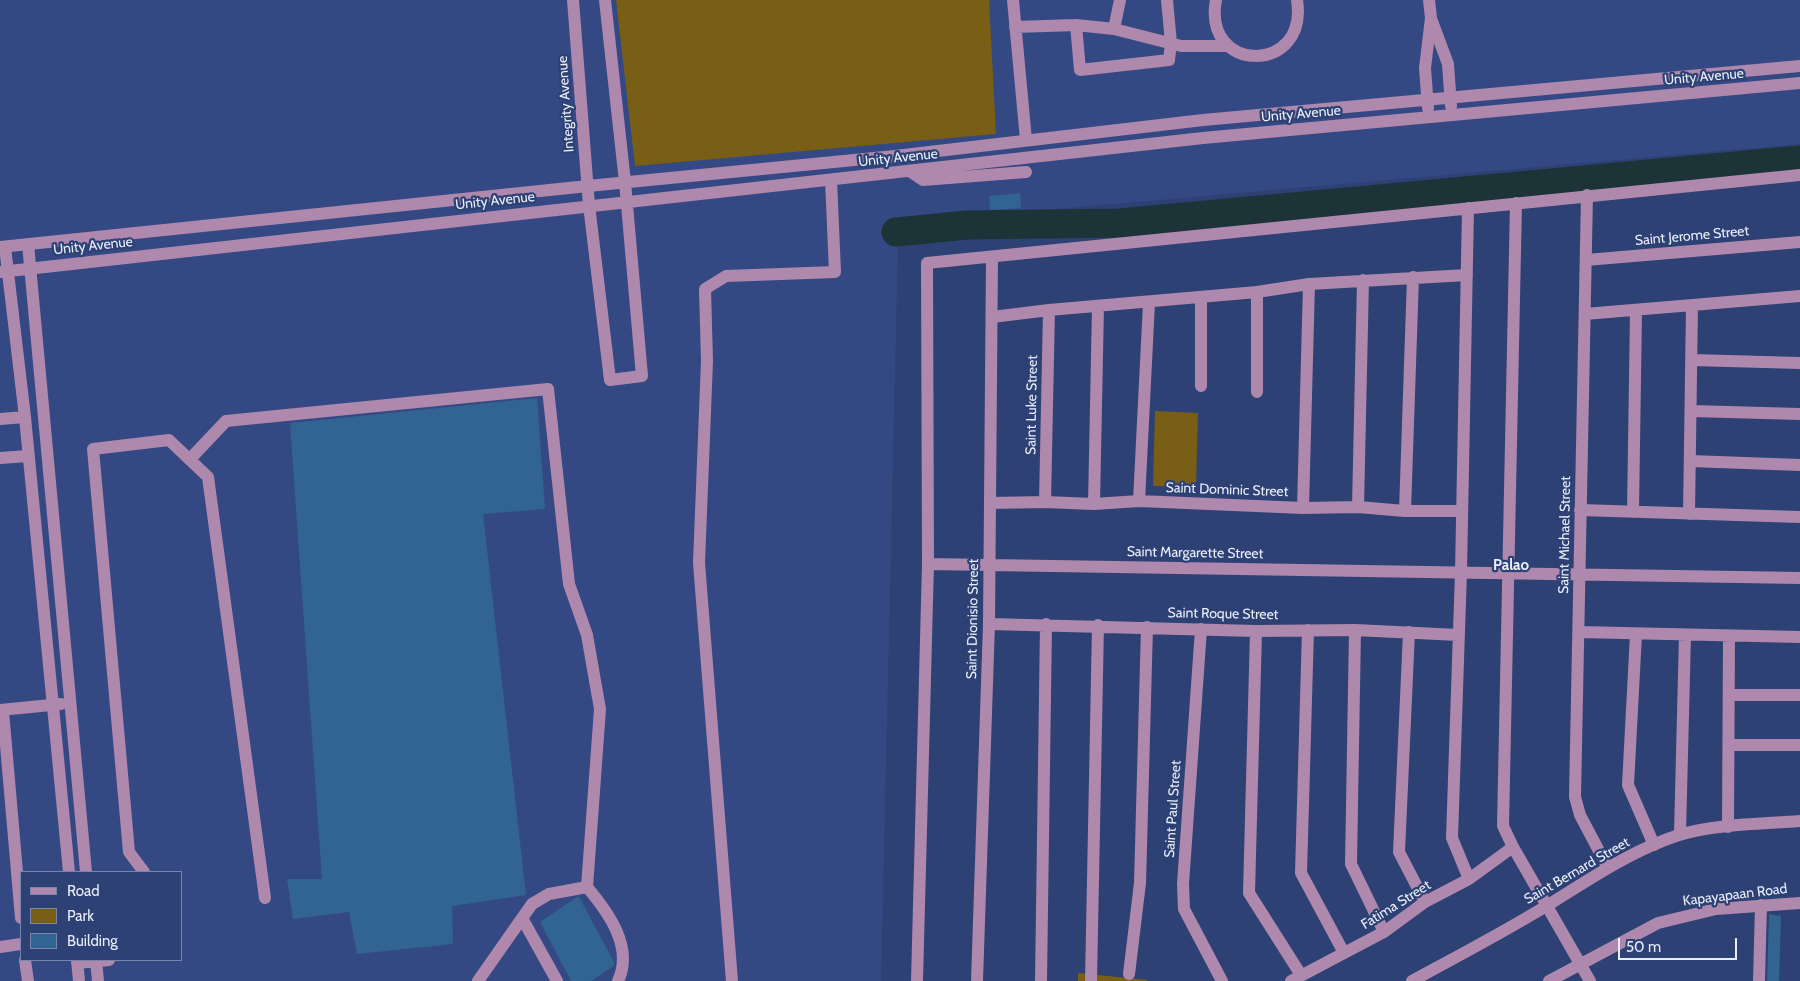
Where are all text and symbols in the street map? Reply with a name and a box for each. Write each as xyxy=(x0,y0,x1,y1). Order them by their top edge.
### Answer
street label: Integrity Avenue xyxy=(554,55,578,153)
street label: Unity Avenue xyxy=(1663,65,1745,89)
street label: Unity Avenue xyxy=(1260,102,1342,126)
street label: Unity Avenue xyxy=(857,145,939,171)
street label: Unity Avenue xyxy=(454,188,536,214)
street label: Saint Jerome Street xyxy=(1634,223,1750,249)
street label: Unity Avenue xyxy=(52,233,134,259)
street label: Saint Luke Street xyxy=(1023,355,1041,455)
street label: Saint Michael Street xyxy=(1556,476,1574,594)
street label: Saint Dominic Street xyxy=(1165,479,1289,501)
street label: Saint Margarette Street xyxy=(1127,543,1263,563)
district label: Palao xyxy=(1493,557,1529,575)
street label: Saint Dionisio Street xyxy=(964,559,982,679)
street label: Saint Roque Street xyxy=(1167,605,1279,623)
street label: Saint Paul Street xyxy=(1161,760,1185,858)
street label: Saint Bernard Street xyxy=(1521,834,1633,908)
legend xyxy=(20,871,182,961)
street label: Fatima Street xyxy=(1358,877,1434,933)
street label: Kapayapaan Road xyxy=(1682,880,1788,910)
text: Road xyxy=(67,882,100,900)
text: Park xyxy=(67,907,94,925)
scale bar xyxy=(1620,928,1739,960)
text: Building xyxy=(67,932,118,950)
text: 50 m xyxy=(1626,938,1661,956)

